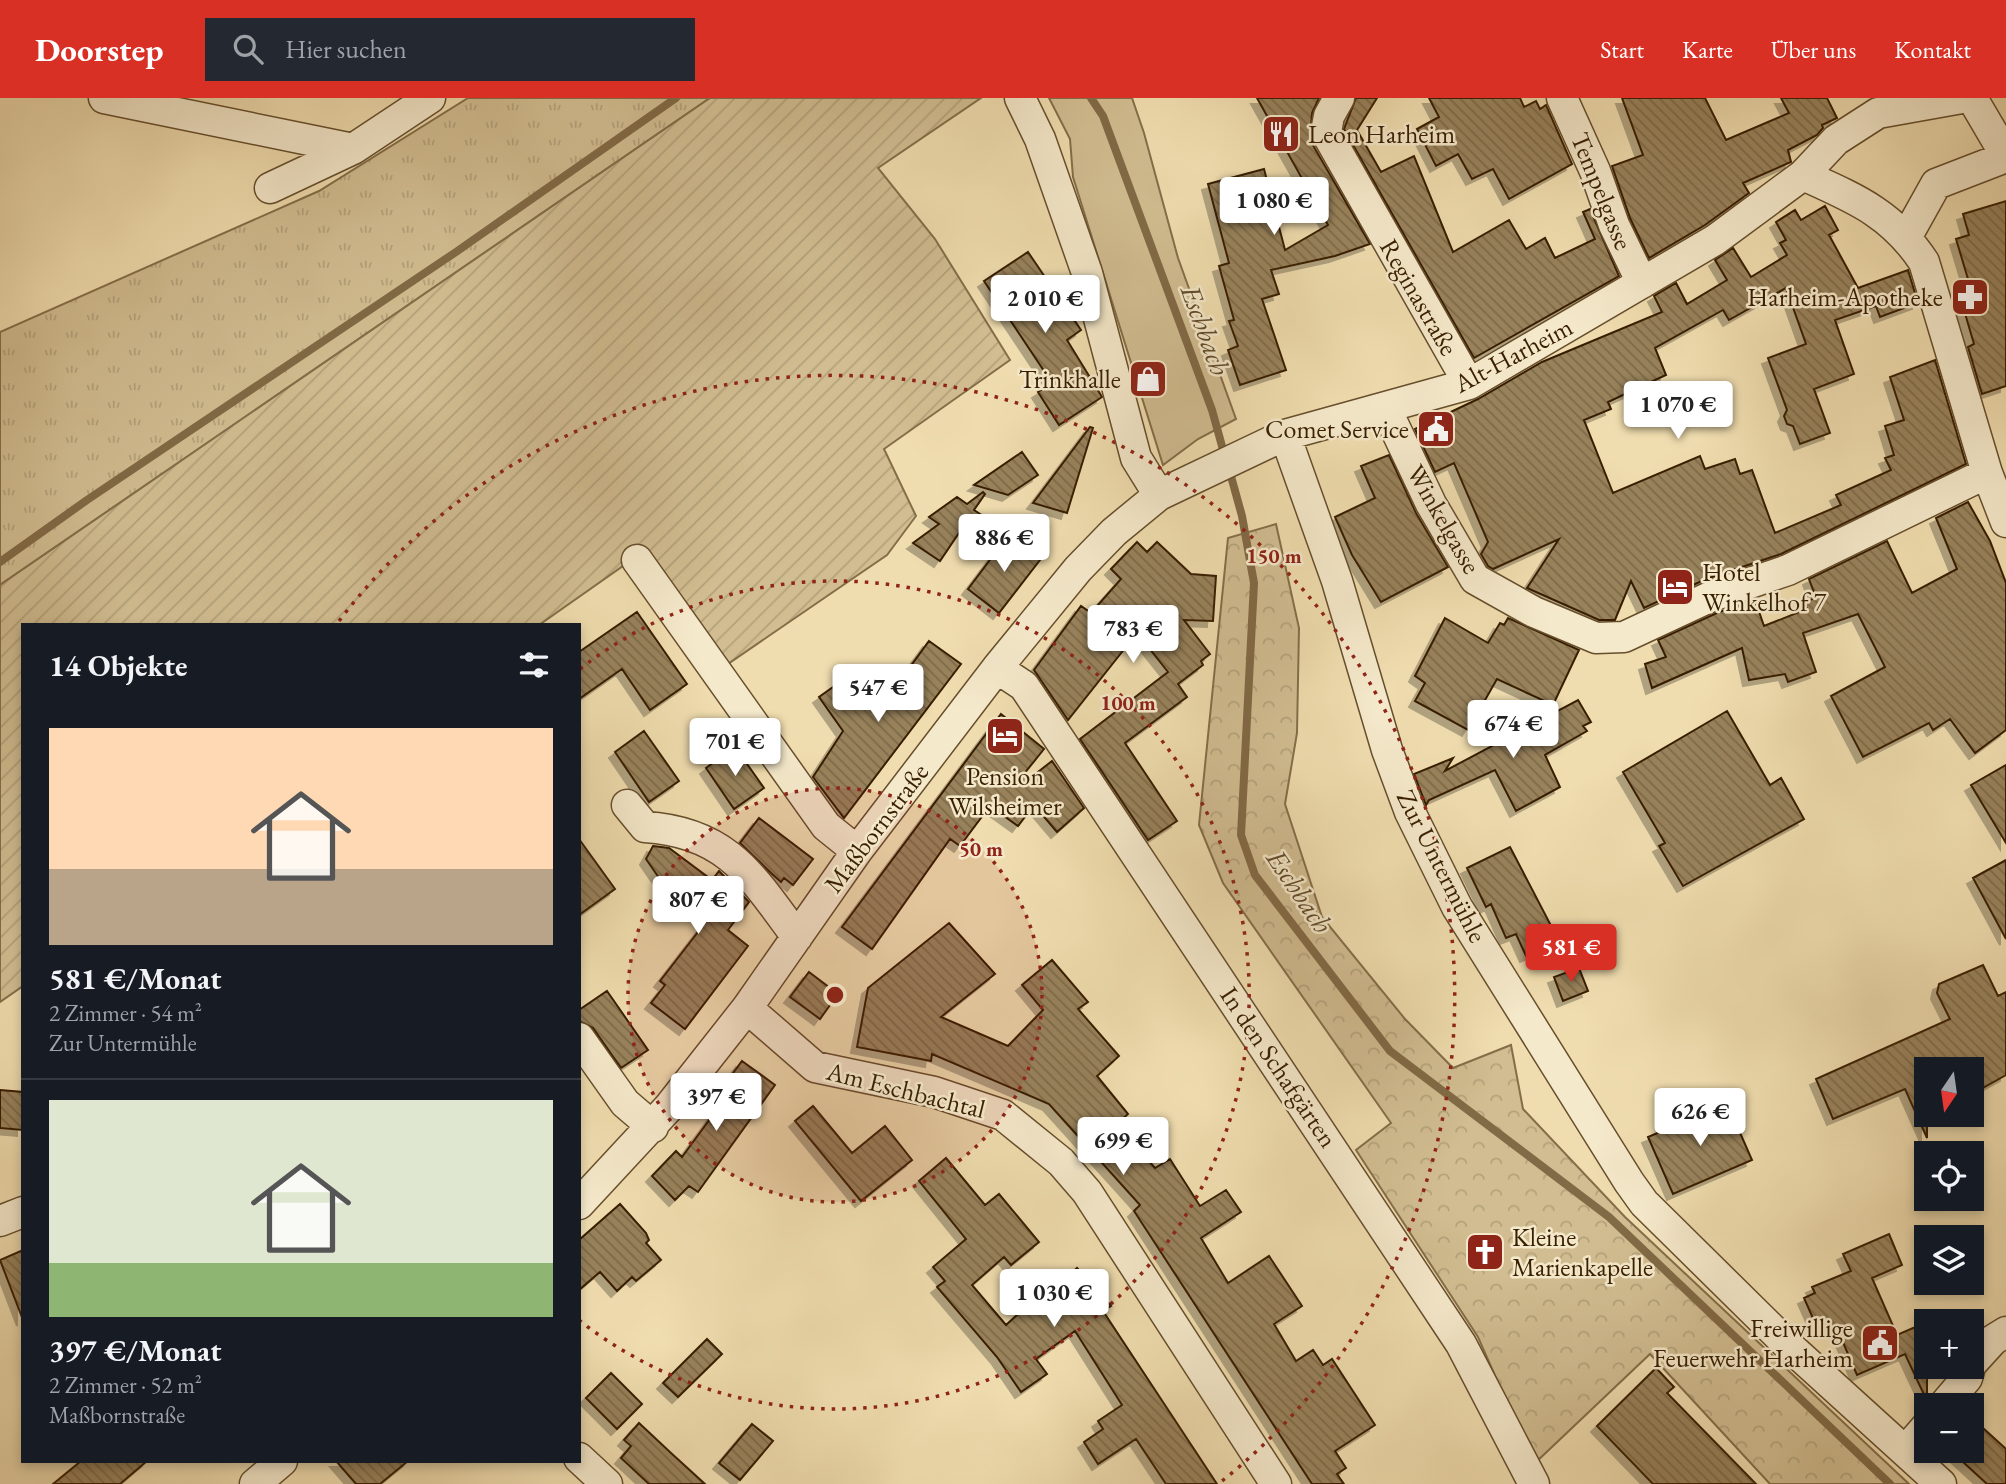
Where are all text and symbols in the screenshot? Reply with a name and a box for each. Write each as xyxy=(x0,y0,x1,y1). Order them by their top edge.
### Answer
search box xyxy=(205,18,695,81)
text: Doorstep xyxy=(35,28,163,71)
icon: search xyxy=(229,30,267,68)
text: Hier suchen xyxy=(285,32,407,66)
text: Start xyxy=(1600,34,1644,65)
text: Karte xyxy=(1682,34,1733,65)
text: Über uns xyxy=(1771,34,1856,65)
text: Kontakt xyxy=(1894,34,1971,65)
restaurant icon: Leon Harheim xyxy=(1260,113,1302,155)
place label: Leon Harheim xyxy=(1308,117,1455,151)
street label: Tempelgasse xyxy=(1563,127,1641,255)
pin: 1 080 € xyxy=(1209,178,1339,237)
text: 1 080 € xyxy=(1236,185,1312,215)
street label: Reginastraße xyxy=(1372,232,1466,362)
pin: 2 010 € xyxy=(980,275,1110,335)
pharmacy icon: Harheim-Apotheke xyxy=(1949,276,1991,318)
water label: Eschbach xyxy=(1173,279,1239,380)
place label: Harheim-Apotheke xyxy=(1747,280,1943,314)
text: 2 010 € xyxy=(1007,283,1083,313)
street label: Alt-Harheim xyxy=(1447,310,1578,401)
shop icon: Trinkhalle xyxy=(1127,358,1169,400)
place label: Trinkhalle xyxy=(1019,362,1121,396)
pin: 1 070 € xyxy=(1613,382,1743,441)
text: 1 070 € xyxy=(1640,389,1716,419)
public building icon: Comet Service xyxy=(1415,408,1457,450)
place label: Comet Service xyxy=(1265,412,1409,446)
street label: Winkelgasse xyxy=(1399,458,1489,580)
pin: 886 € xyxy=(955,514,1053,574)
text: 886 € xyxy=(975,522,1033,552)
text: 150 m xyxy=(1246,542,1302,569)
place label: Hotel Winkelhof 7 xyxy=(1702,555,1827,619)
hotel icon: Hotel Winkelhof 7 xyxy=(1654,566,1696,608)
pin: 783 € xyxy=(1084,606,1182,665)
text: 783 € xyxy=(1104,613,1162,643)
text: 14 Objekte xyxy=(49,646,188,685)
icon: filters xyxy=(515,646,553,684)
pin: 547 € xyxy=(829,664,927,724)
text: 547 € xyxy=(849,672,907,702)
text: 100 m xyxy=(1100,689,1156,716)
pin: 674 € xyxy=(1464,700,1562,760)
text: 674 € xyxy=(1484,708,1542,738)
hotel icon: Pension Wilsheimer xyxy=(984,715,1026,757)
pin: 701 € xyxy=(686,718,784,778)
text: 701 € xyxy=(706,726,764,756)
street label: Maßbornstraße xyxy=(816,756,936,900)
place label: Pension Wilsheimer xyxy=(948,759,1062,823)
icon: home xyxy=(238,773,364,899)
street label: Zur Untermühle xyxy=(1389,784,1495,948)
text: 50 m xyxy=(959,835,1003,862)
water label: Eschbach xyxy=(1258,841,1341,940)
pin: 807 € xyxy=(649,876,747,936)
text: 807 € xyxy=(669,884,727,914)
pin: 581 € xyxy=(1522,924,1620,984)
text: 581 € xyxy=(1542,932,1600,962)
text: 581 €/Monat xyxy=(49,959,221,998)
street label: In den Schafgärten xyxy=(1213,980,1346,1154)
centre of rings xyxy=(823,983,847,1007)
text: 2 Zimmer · 54 m² xyxy=(49,998,202,1028)
text: Zur Untermühle xyxy=(49,1028,197,1058)
street label: Am Eschbachtal xyxy=(822,1054,989,1126)
north arrow xyxy=(1914,1057,1984,1127)
map controls xyxy=(1914,1057,1984,1463)
pin: 397 € xyxy=(667,1074,765,1133)
text: 397 € xyxy=(687,1081,745,1111)
pin: 626 € xyxy=(1651,1088,1749,1148)
text: 626 € xyxy=(1671,1096,1729,1126)
pin: 699 € xyxy=(1074,1118,1172,1177)
text: 699 € xyxy=(1094,1125,1152,1155)
button: locate xyxy=(1914,1141,1984,1211)
icon: home xyxy=(238,1145,364,1271)
place label: Kleine Marienkapelle xyxy=(1512,1220,1653,1284)
button: layers xyxy=(1914,1225,1984,1295)
church icon: Kleine Marienkapelle xyxy=(1464,1231,1506,1273)
pin: 1 030 € xyxy=(989,1270,1119,1329)
text: 1 030 € xyxy=(1016,1277,1092,1307)
button: + xyxy=(1914,1309,1984,1379)
place label: Freiwillige Feuerwehr Harheim xyxy=(1653,1311,1853,1375)
public building icon: Freiwillige Feuerwehr Harheim xyxy=(1859,1322,1901,1364)
text: 397 €/Monat xyxy=(49,1331,221,1370)
text: 2 Zimmer · 52 m² xyxy=(49,1370,202,1400)
button: − xyxy=(1914,1393,1984,1463)
text: Maßbornstraße xyxy=(49,1400,185,1430)

